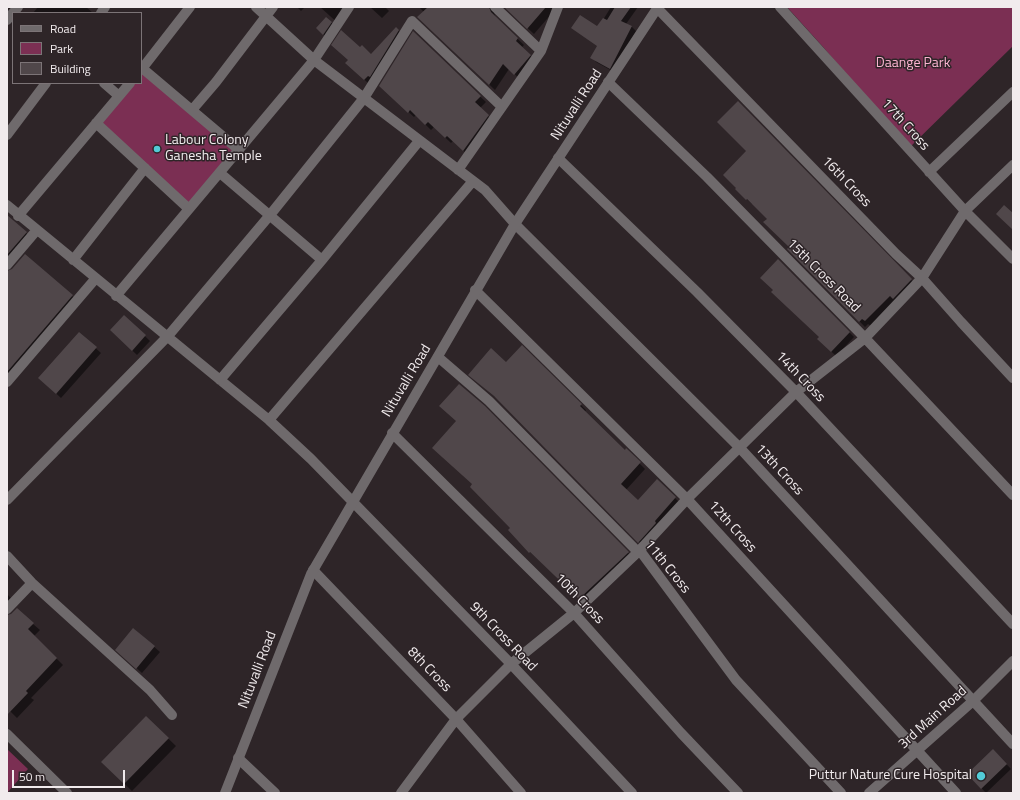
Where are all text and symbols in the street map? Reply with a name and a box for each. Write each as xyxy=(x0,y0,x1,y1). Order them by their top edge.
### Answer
legend xyxy=(12,12,142,84)
text: Road xyxy=(50,19,76,38)
text: Park xyxy=(50,39,73,58)
park label: Daange Park xyxy=(876,56,950,72)
text: Building xyxy=(50,59,91,78)
street label: Nituvalli Road xyxy=(548,66,606,144)
street label: 17th Cross xyxy=(877,96,933,154)
place label: Labour Colony Ganesha Temple xyxy=(165,133,262,166)
marker: Labour Colony Ganesha Temple xyxy=(152,144,162,154)
street label: 16th Cross xyxy=(818,153,874,211)
street label: 15th Cross Road xyxy=(783,236,863,316)
street label: Nituvalli Road xyxy=(379,342,435,420)
street label: 14th Cross xyxy=(772,348,828,406)
street label: 13th Cross xyxy=(751,441,807,499)
street label: 12th Cross xyxy=(704,498,760,556)
street label: 11th Cross xyxy=(640,537,694,597)
street label: 10th Cross xyxy=(551,570,607,628)
street label: 9th Cross Road xyxy=(466,599,540,675)
street label: Nituvalli Road xyxy=(236,629,280,711)
street label: 8th Cross xyxy=(403,644,455,696)
street label: 3rd Main Road xyxy=(896,683,970,753)
scale bar xyxy=(14,762,127,788)
text: 50 m xyxy=(19,767,45,786)
place label: Puttur Nature Cure Hospital xyxy=(809,768,972,784)
marker: Puttur Nature Cure Hospital xyxy=(975,770,987,782)

